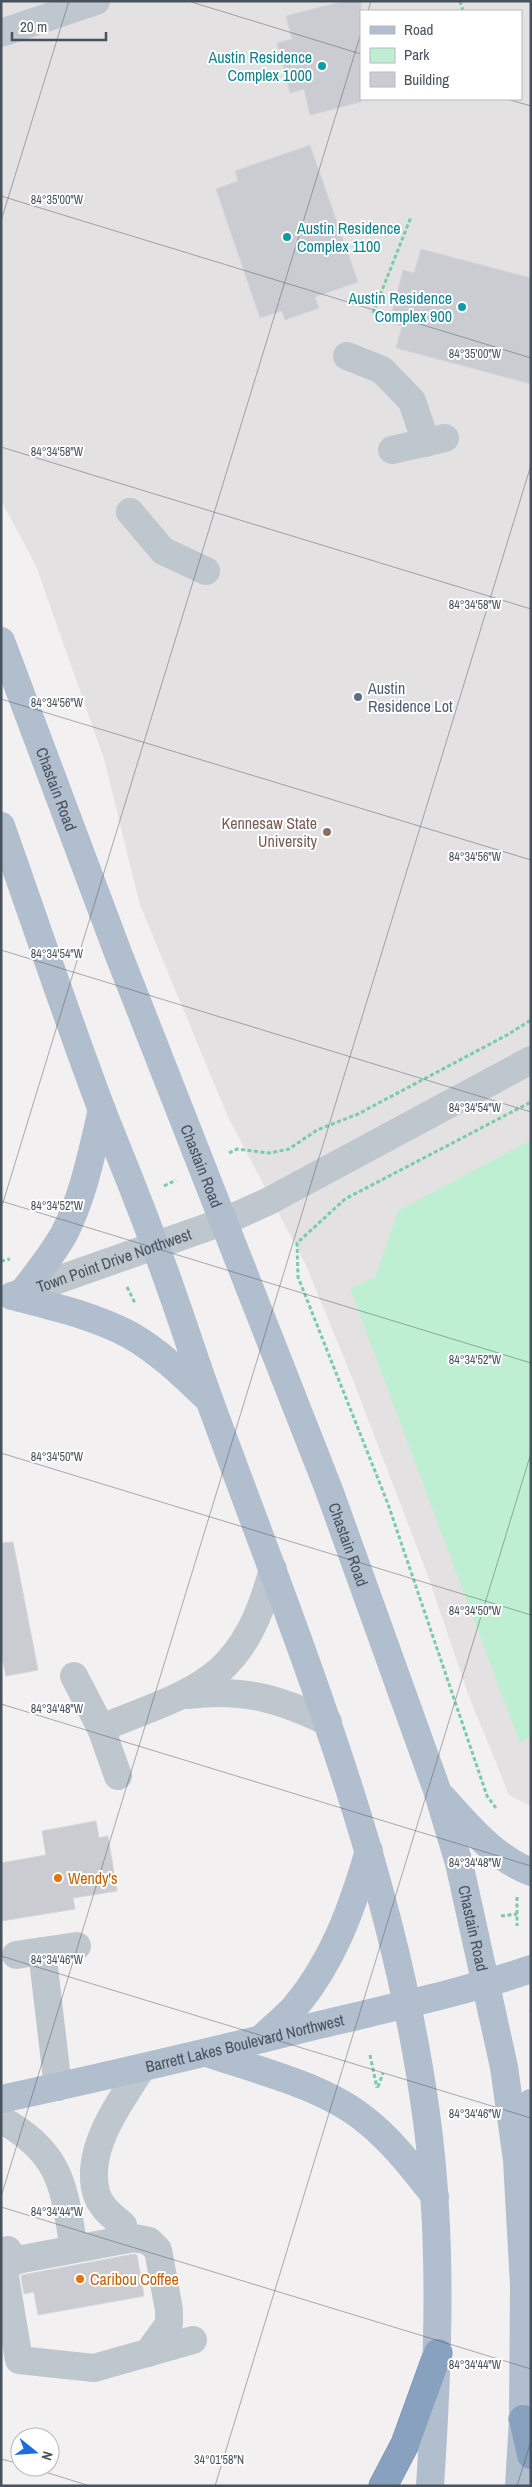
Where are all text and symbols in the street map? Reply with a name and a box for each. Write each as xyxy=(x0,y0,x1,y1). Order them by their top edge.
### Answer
scale bar xyxy=(12,10,106,42)
legend xyxy=(360,10,522,100)
text: 20 m xyxy=(20,16,47,37)
text: Road xyxy=(404,19,433,40)
text: Park xyxy=(404,44,430,65)
place label: Austin Residence Complex 1000 xyxy=(207,46,312,86)
marker: Austin Residence Complex 1000 xyxy=(316,60,328,72)
text: Building xyxy=(404,69,449,90)
text: 84°35'00"W xyxy=(31,192,84,208)
place label: Austin Residence Complex 1100 xyxy=(296,217,401,257)
marker: Austin Residence Complex 1100 xyxy=(281,231,293,243)
place label: Austin Residence Complex 900 xyxy=(347,287,452,327)
marker: Austin Residence Complex 900 xyxy=(456,301,468,313)
text: 84°35'00"W xyxy=(449,346,502,362)
text: 84°34'58"W xyxy=(31,444,84,460)
text: 84°34'58"W xyxy=(449,597,502,613)
place label: Austin Residence Lot xyxy=(367,677,453,717)
marker: Austin Residence Lot xyxy=(352,691,364,703)
text: 84°34'56"W xyxy=(31,695,84,711)
street label: Chastain Road xyxy=(31,744,82,834)
place label: Kennesaw State University xyxy=(221,812,317,852)
marker: Kennesaw State University xyxy=(321,826,333,838)
text: 84°34'56"W xyxy=(449,849,502,865)
text: 84°34'54"W xyxy=(31,946,84,962)
text: 84°34'54"W xyxy=(449,1100,502,1116)
street label: Chastain Road xyxy=(175,1121,228,1211)
text: 84°34'52"W xyxy=(31,1198,84,1214)
street label: Town Point Drive Northwest xyxy=(33,1223,195,1298)
text: 84°34'52"W xyxy=(449,1352,502,1368)
text: 84°34'50"W xyxy=(31,1449,84,1465)
street label: Chastain Road xyxy=(323,1499,374,1589)
text: 84°34'50"W xyxy=(449,1603,502,1619)
text: 84°34'48"W xyxy=(31,1701,84,1717)
text: 84°34'48"W xyxy=(449,1855,502,1871)
place label: Wendy's xyxy=(68,1867,118,1889)
marker: Wendy's xyxy=(52,1872,64,1884)
street label: Chastain Road xyxy=(453,1883,494,1973)
text: 84°34'46"W xyxy=(31,1952,84,1968)
street label: Barrett Lakes Boulevard Northwest xyxy=(143,2008,346,2077)
text: 84°34'46"W xyxy=(449,2106,502,2122)
text: 84°34'44"W xyxy=(31,2204,84,2220)
place label: Caribou Coffee xyxy=(90,2268,179,2290)
marker: Caribou Coffee xyxy=(74,2273,86,2285)
text: 84°34'44"W xyxy=(449,2357,502,2373)
north arrow xyxy=(10,2427,60,2477)
text: N xyxy=(38,2449,57,2462)
text: 34°01'58"N xyxy=(194,2452,244,2468)

